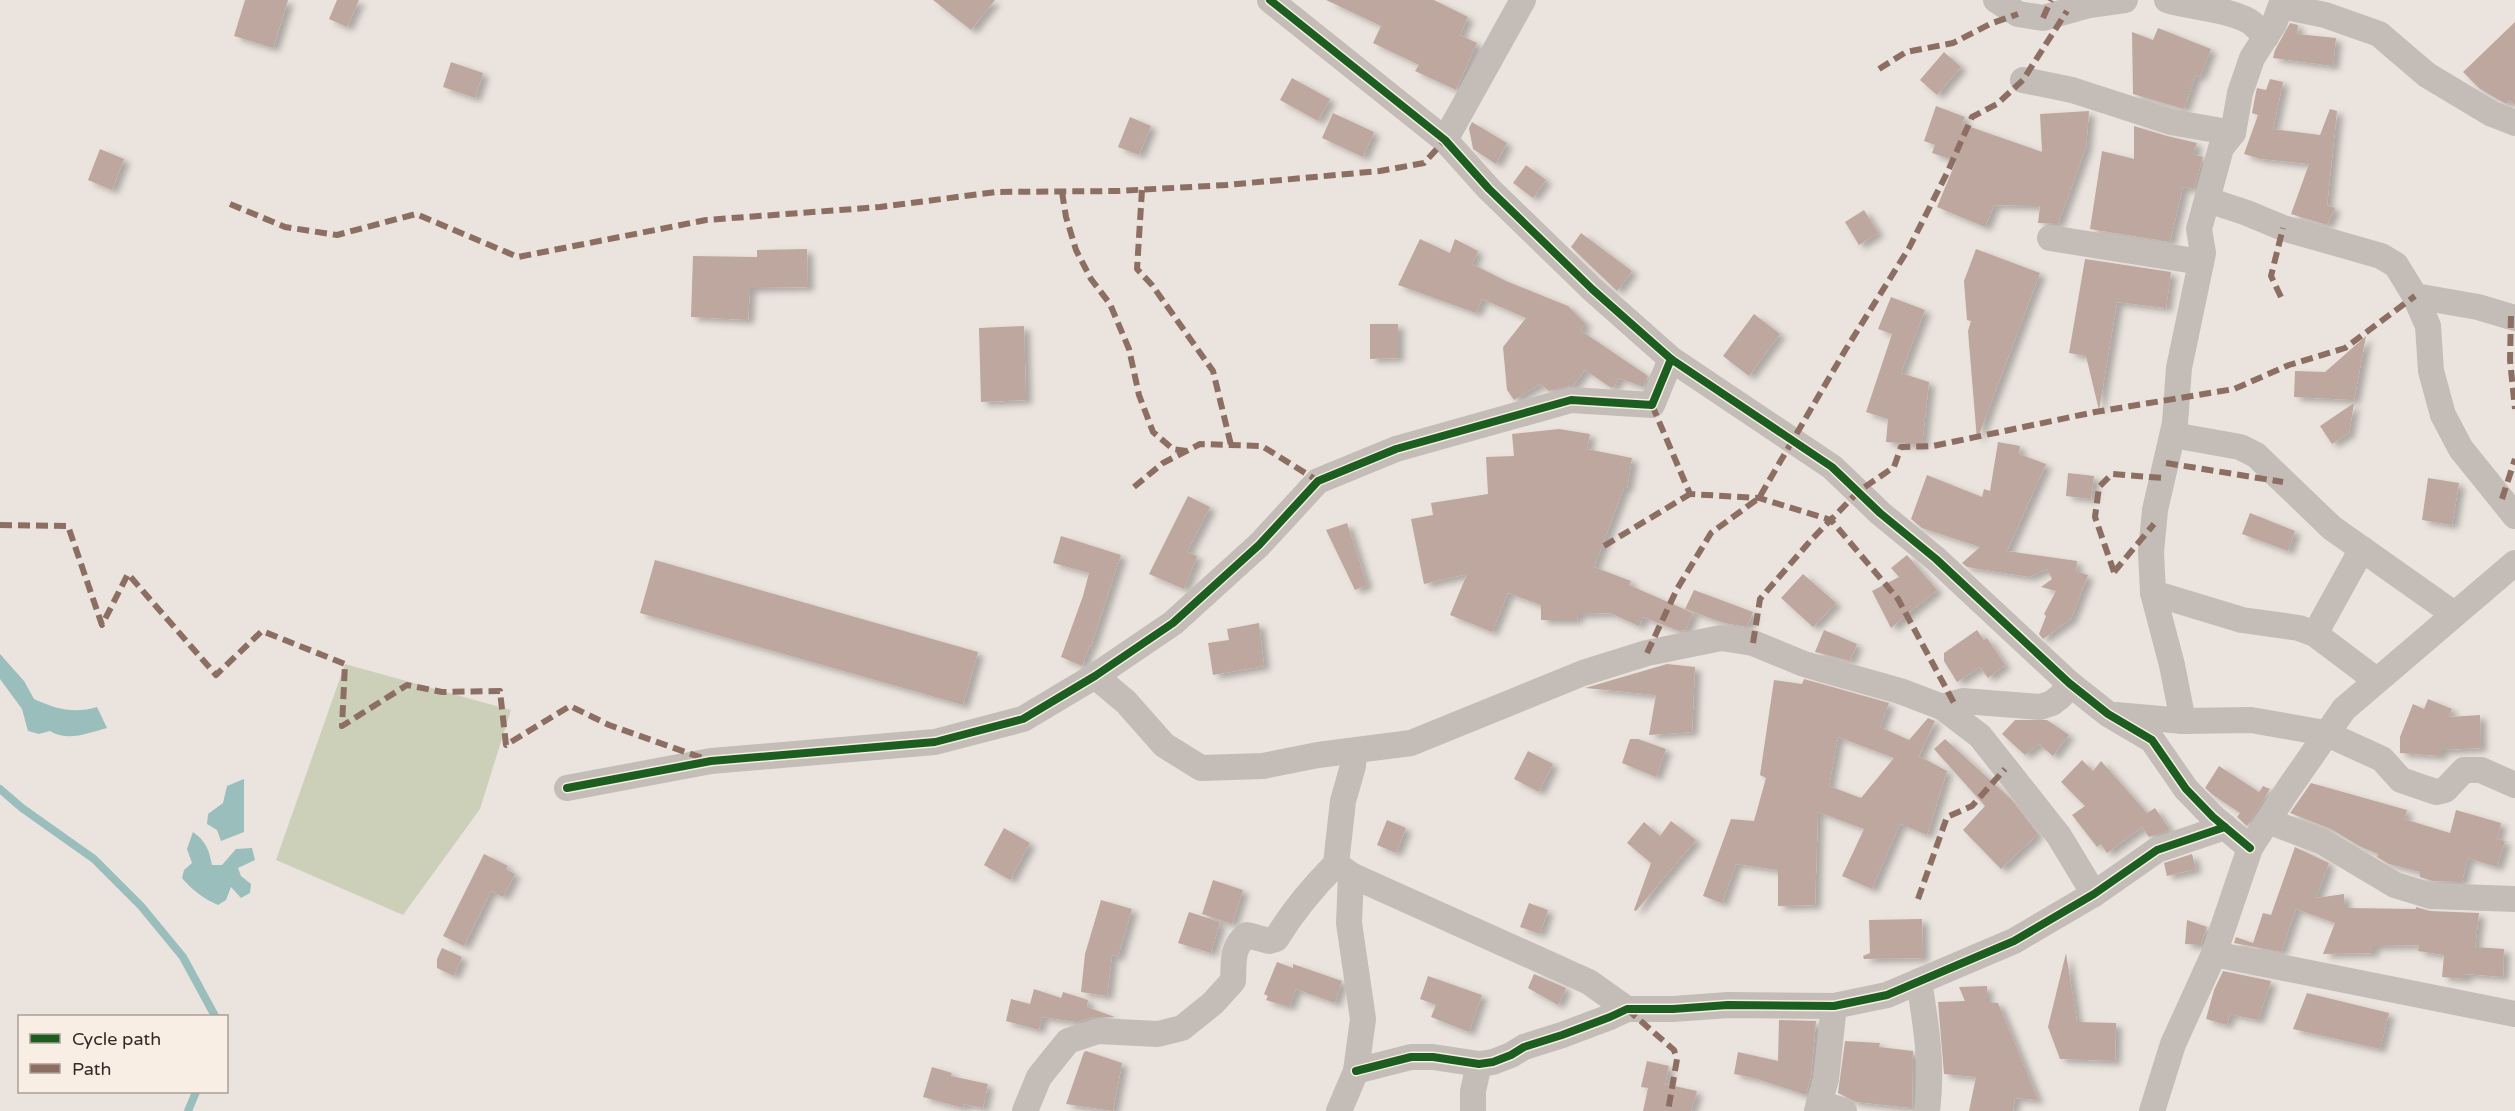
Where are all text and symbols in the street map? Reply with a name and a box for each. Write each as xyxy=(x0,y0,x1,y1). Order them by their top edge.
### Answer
legend xyxy=(18,1015,228,1093)
text: Cycle path xyxy=(72,1028,161,1050)
text: Path xyxy=(72,1058,111,1080)

